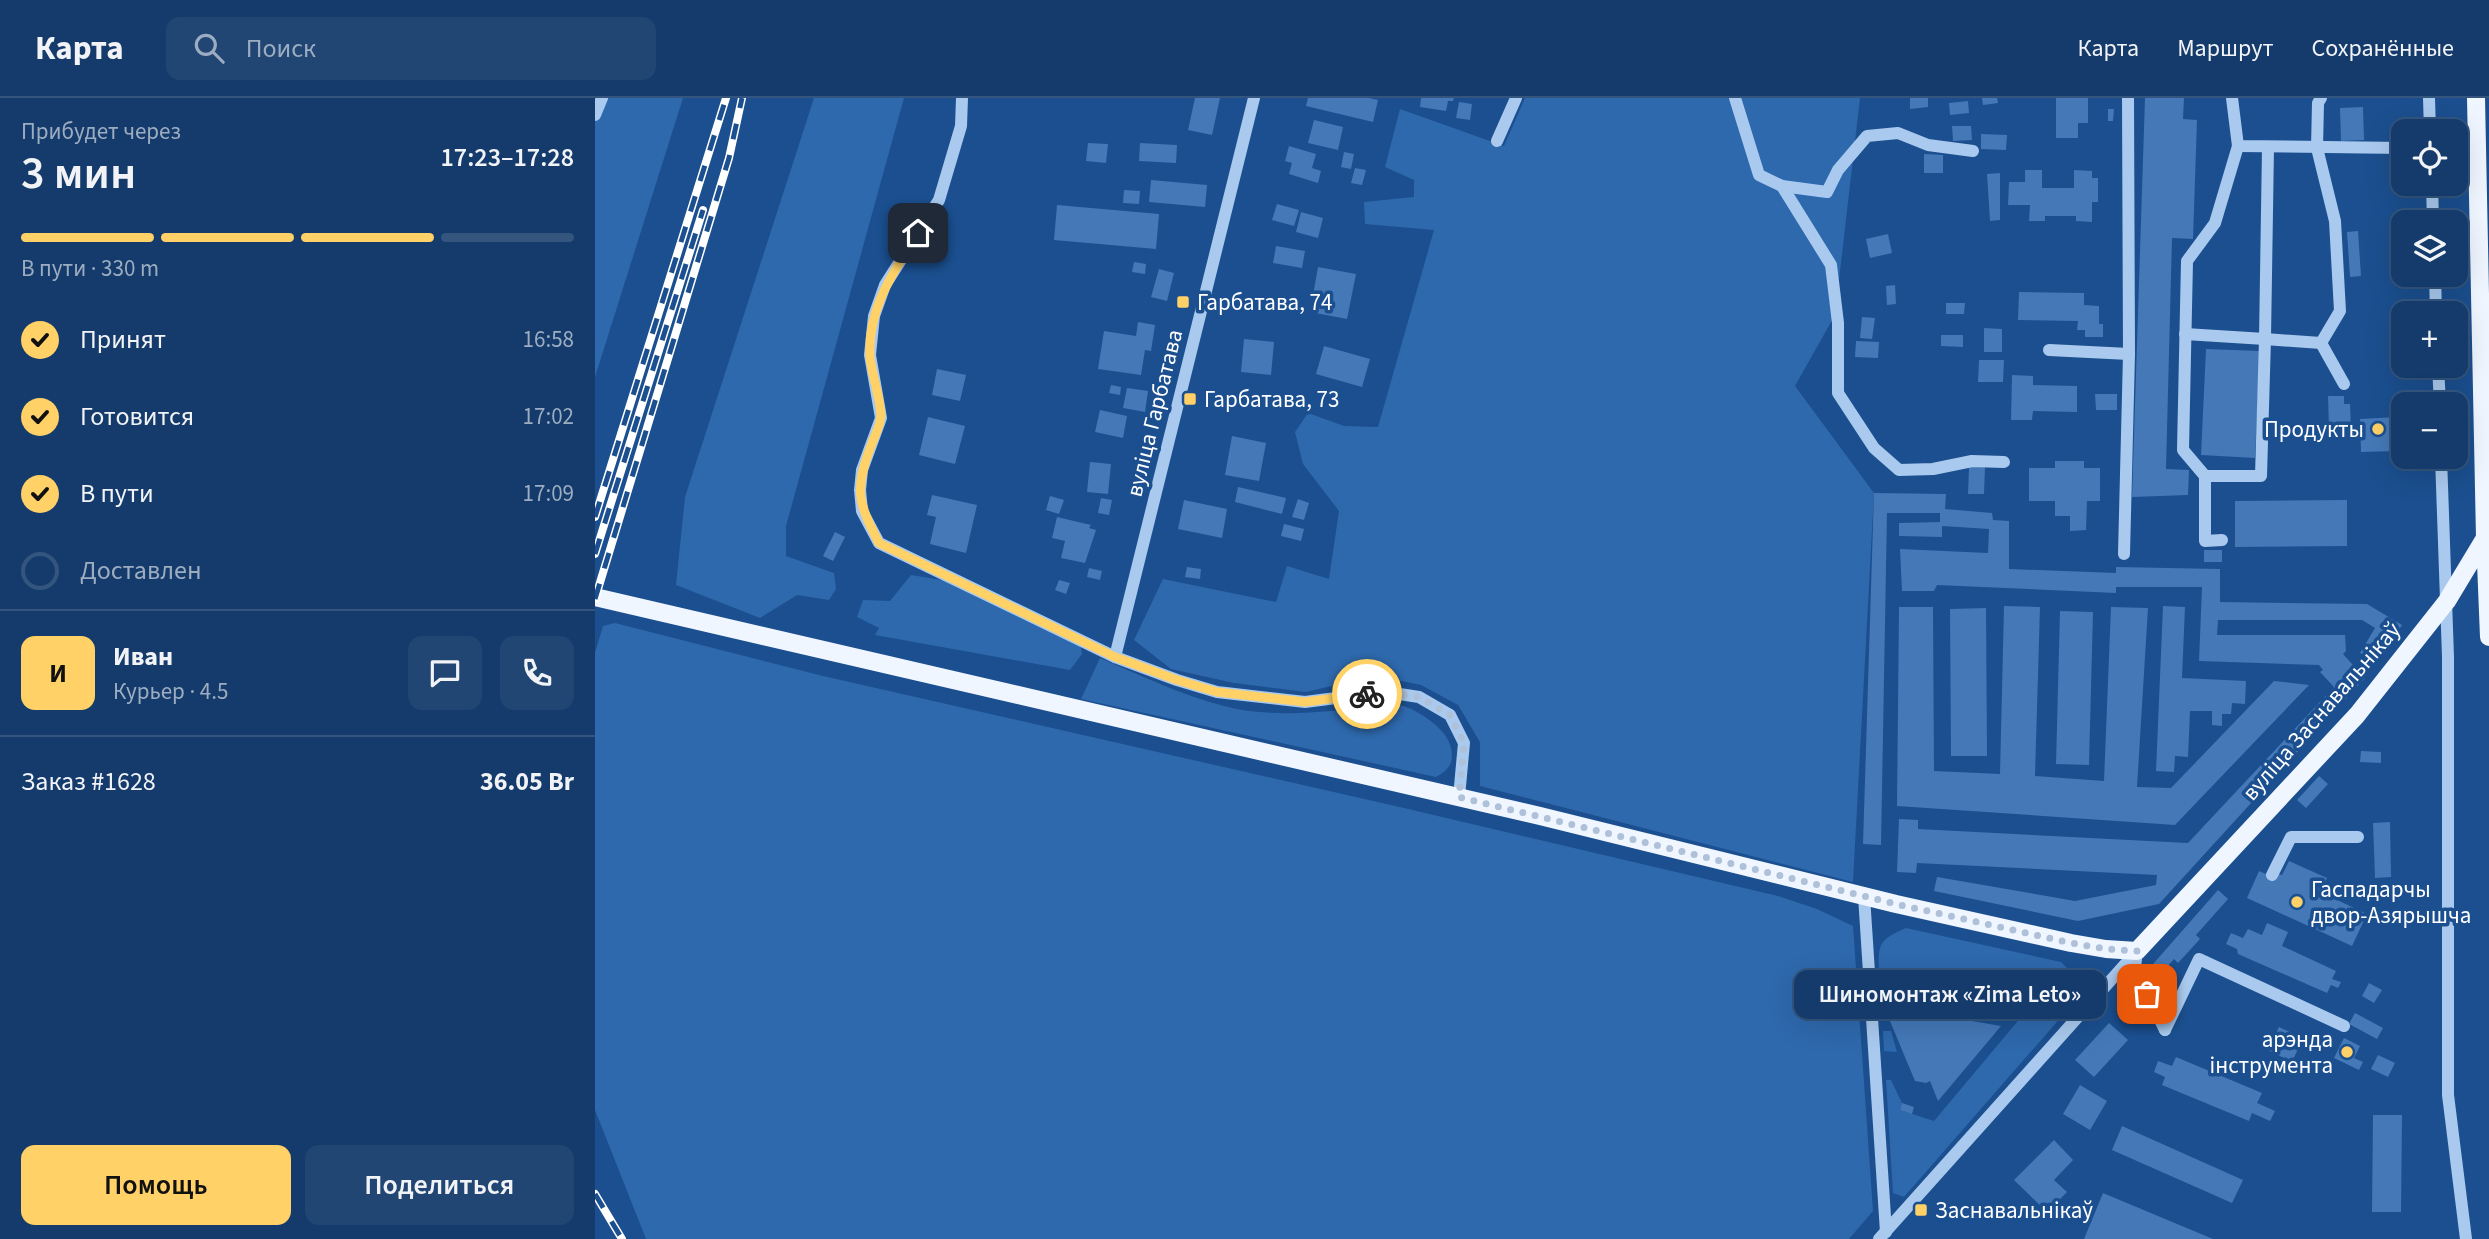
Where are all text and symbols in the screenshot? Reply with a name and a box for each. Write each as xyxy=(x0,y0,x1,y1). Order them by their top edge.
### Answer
search box xyxy=(166,17,656,80)
text: Карта xyxy=(35,25,124,72)
icon: search xyxy=(190,29,228,67)
text: Поиск xyxy=(246,30,316,67)
text: Карта xyxy=(2078,31,2139,66)
text: Маршрут xyxy=(2177,31,2273,66)
text: Сохранённые xyxy=(2311,31,2454,66)
text: Прибудет через xyxy=(21,115,181,148)
map controls xyxy=(2391,119,2468,469)
button: locate xyxy=(2391,119,2468,196)
text: 17:23–17:28 xyxy=(441,139,574,176)
text: 3 мин xyxy=(21,141,136,206)
pin xyxy=(888,203,948,263)
button: layers xyxy=(2391,210,2468,287)
icon: home xyxy=(899,214,937,252)
text: В пути · 330 m xyxy=(21,252,159,285)
place label: Гарбатава, 74 xyxy=(1197,286,1332,319)
marker: Гарбатава, 74 xyxy=(1175,294,1191,310)
button: + xyxy=(2391,301,2468,378)
icon: check xyxy=(21,321,59,359)
text: Принят xyxy=(80,321,166,358)
text: 16:58 xyxy=(523,323,574,356)
street label: вуліца Гарбатава xyxy=(1118,326,1191,500)
place label: Гарбатава, 73 xyxy=(1204,383,1339,416)
marker: Гарбатава, 73 xyxy=(1182,391,1198,407)
button: − xyxy=(2391,392,2468,469)
icon: check xyxy=(21,398,59,436)
text: Готовится xyxy=(80,398,194,435)
text: 17:02 xyxy=(523,400,574,433)
place label: Продукты xyxy=(2264,413,2364,446)
marker: Продукты xyxy=(2370,421,2386,437)
icon: check xyxy=(21,475,59,513)
text: В пути xyxy=(80,475,154,512)
text: 17:09 xyxy=(523,477,574,510)
text: Доставлен xyxy=(80,552,202,589)
street label: вуліца Заснавальнікаў xyxy=(2234,615,2409,808)
button: chat xyxy=(408,636,482,710)
button: phone xyxy=(500,636,574,710)
text: Иван xyxy=(113,638,173,675)
text: И xyxy=(49,655,67,692)
courier xyxy=(1332,659,1402,729)
text: Курьер · 4.5 xyxy=(113,675,228,708)
icon: bike xyxy=(1348,675,1386,713)
text: Заказ #1628 xyxy=(21,763,156,800)
text: 36.05 Br xyxy=(480,763,574,800)
place label: Гаспадарчы двор-Азярышча xyxy=(2311,873,2471,932)
marker: Гаспадарчы двор-Азярышча xyxy=(2289,894,2305,910)
pin xyxy=(2117,964,2177,1024)
callout: Шиномонтаж «Zima Leto» xyxy=(1793,970,2105,1018)
icon: bag xyxy=(2128,975,2166,1013)
text: Шиномонтаж «Zima Leto» xyxy=(1819,978,2081,1011)
place label: арэнда інструмента xyxy=(2210,1023,2333,1082)
marker: арэнда інструмента xyxy=(2339,1044,2355,1060)
button: Помощь xyxy=(21,1145,291,1225)
button: Поделиться xyxy=(305,1145,574,1225)
place label: Заснавальнікаў xyxy=(1935,1194,2093,1227)
marker: Заснавальнікаў xyxy=(1913,1202,1929,1218)

